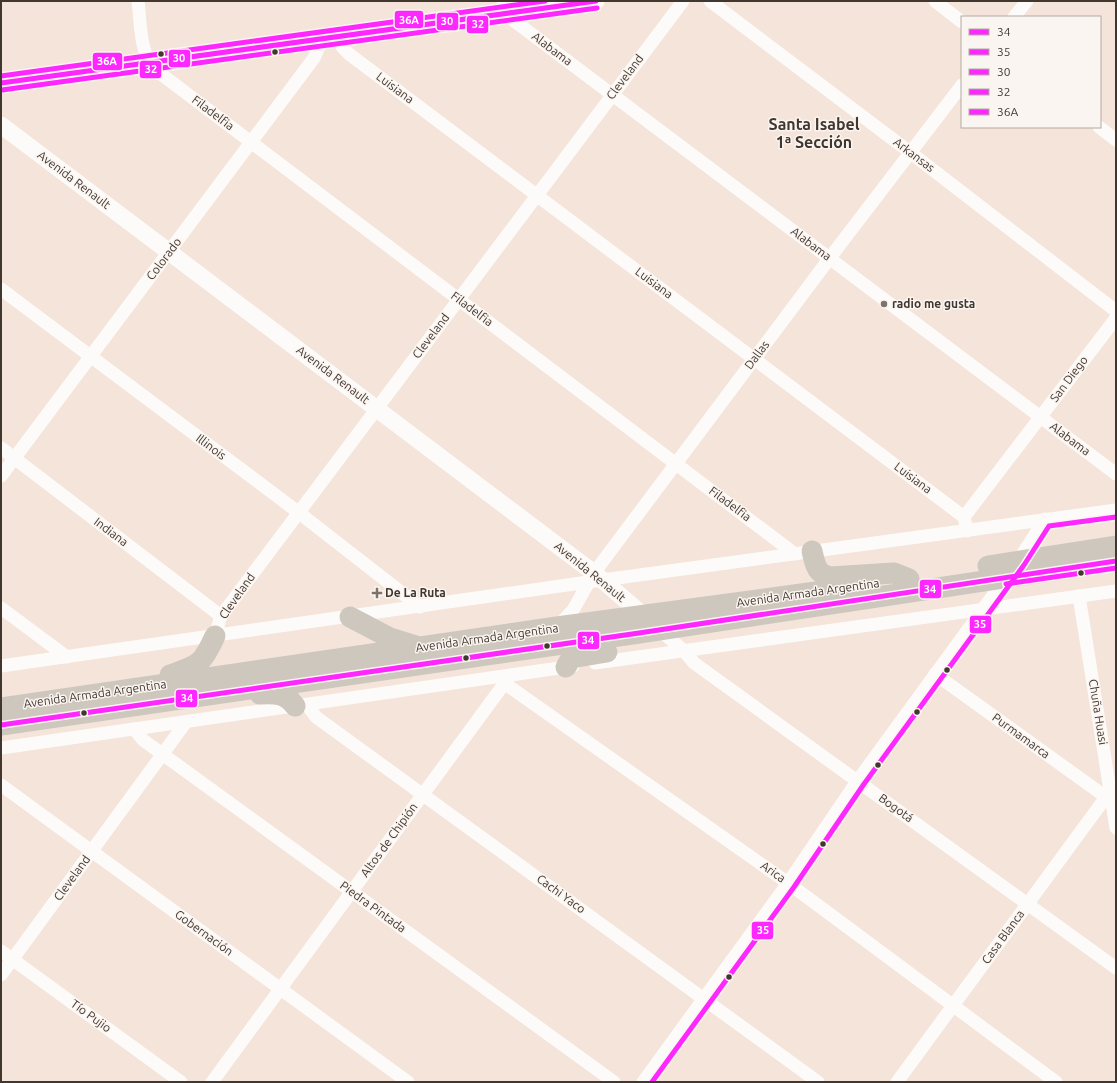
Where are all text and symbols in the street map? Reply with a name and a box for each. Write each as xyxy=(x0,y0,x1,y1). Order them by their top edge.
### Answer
line badge: 36A xyxy=(394,10,424,29)
line badge: 30 xyxy=(436,12,459,31)
text: 36A xyxy=(399,14,419,26)
text: 30 xyxy=(441,15,453,27)
line badge: 32 xyxy=(466,15,489,34)
legend xyxy=(961,16,1101,128)
text: 32 xyxy=(472,18,484,30)
text: 34 xyxy=(997,25,1011,38)
street label: Alabama xyxy=(530,29,575,68)
text: 35 xyxy=(997,45,1011,58)
unlabelled marker xyxy=(270,47,280,57)
unlabelled marker xyxy=(156,49,166,59)
line badge: 30 xyxy=(168,49,191,68)
line badge: 36A xyxy=(92,52,123,71)
text: 30 xyxy=(173,52,185,64)
street label: Cleveland xyxy=(604,52,646,102)
text: 36A xyxy=(97,55,117,67)
line badge: 32 xyxy=(139,60,162,79)
text: 32 xyxy=(145,63,157,75)
text: 30 xyxy=(997,65,1011,78)
street label: Luisiana xyxy=(374,69,416,106)
text: 32 xyxy=(997,85,1011,98)
street label: Filadelfia xyxy=(190,93,237,133)
text: 36A xyxy=(997,105,1019,118)
district label: Santa Isabel 1ª Sección xyxy=(768,115,860,151)
street label: Arkansas xyxy=(891,135,937,174)
street label: Avenida Renault xyxy=(35,148,113,211)
street label: Alabama xyxy=(789,224,834,263)
street label: Colorado xyxy=(144,235,184,282)
street label: Luisiana xyxy=(633,264,675,301)
street label: Filadelfia xyxy=(449,289,496,329)
place label: radio me gusta xyxy=(892,297,975,310)
marker: radio me gusta xyxy=(879,299,889,309)
street label: Cleveland xyxy=(410,311,452,361)
street label: Dallas xyxy=(742,338,772,372)
street label: Avenida Renault xyxy=(294,343,372,406)
street label: San Diego xyxy=(1047,353,1090,404)
street label: Alabama xyxy=(1048,419,1093,458)
street label: Illinois xyxy=(194,431,229,462)
street label: Luisiana xyxy=(892,459,934,496)
street label: Filadelfia xyxy=(707,484,754,524)
street label: Indiana xyxy=(92,515,131,549)
street label: Avenida Renault xyxy=(552,539,629,604)
unlabelled marker xyxy=(1076,568,1086,578)
street label: Cleveland xyxy=(216,570,257,621)
street label: Avenida Armada Argentina xyxy=(736,576,880,609)
line badge: 34 xyxy=(919,579,942,599)
text: 34 xyxy=(924,583,936,595)
place label: De La Ruta xyxy=(385,586,446,599)
marker: De La Ruta xyxy=(372,588,382,598)
line badge: 35 xyxy=(969,615,992,634)
text: 35 xyxy=(974,618,986,630)
street label: Avenida Armada Argentina xyxy=(415,621,559,654)
line badge: 34 xyxy=(577,631,600,650)
text: 34 xyxy=(582,634,594,646)
unlabelled marker xyxy=(542,641,552,651)
unlabelled marker xyxy=(461,653,471,663)
unlabelled marker xyxy=(942,665,952,675)
street label: Avenida Armada Argentina xyxy=(23,677,167,710)
street label: Chuña Huasi xyxy=(1087,678,1110,746)
line badge: 34 xyxy=(175,689,198,708)
text: 34 xyxy=(181,692,193,704)
unlabelled marker xyxy=(912,707,922,717)
unlabelled marker xyxy=(79,708,89,718)
street label: Purmamarca xyxy=(990,710,1053,761)
unlabelled marker xyxy=(873,760,883,770)
street label: Bogotá xyxy=(877,791,916,824)
street label: Altos de Chipión xyxy=(357,800,420,879)
unlabelled marker xyxy=(818,839,828,849)
street label: Cleveland xyxy=(51,853,92,903)
street label: Arica xyxy=(759,859,788,885)
street label: Cachi Yaco xyxy=(534,872,588,916)
street label: Piedra Pintada xyxy=(338,878,409,935)
street label: Gobernación xyxy=(173,907,236,958)
street label: Casa Blanca xyxy=(979,907,1026,966)
line badge: 35 xyxy=(751,921,774,940)
text: 35 xyxy=(757,924,769,936)
unlabelled marker xyxy=(724,972,734,982)
street label: Tío Pujio xyxy=(69,997,114,1035)

